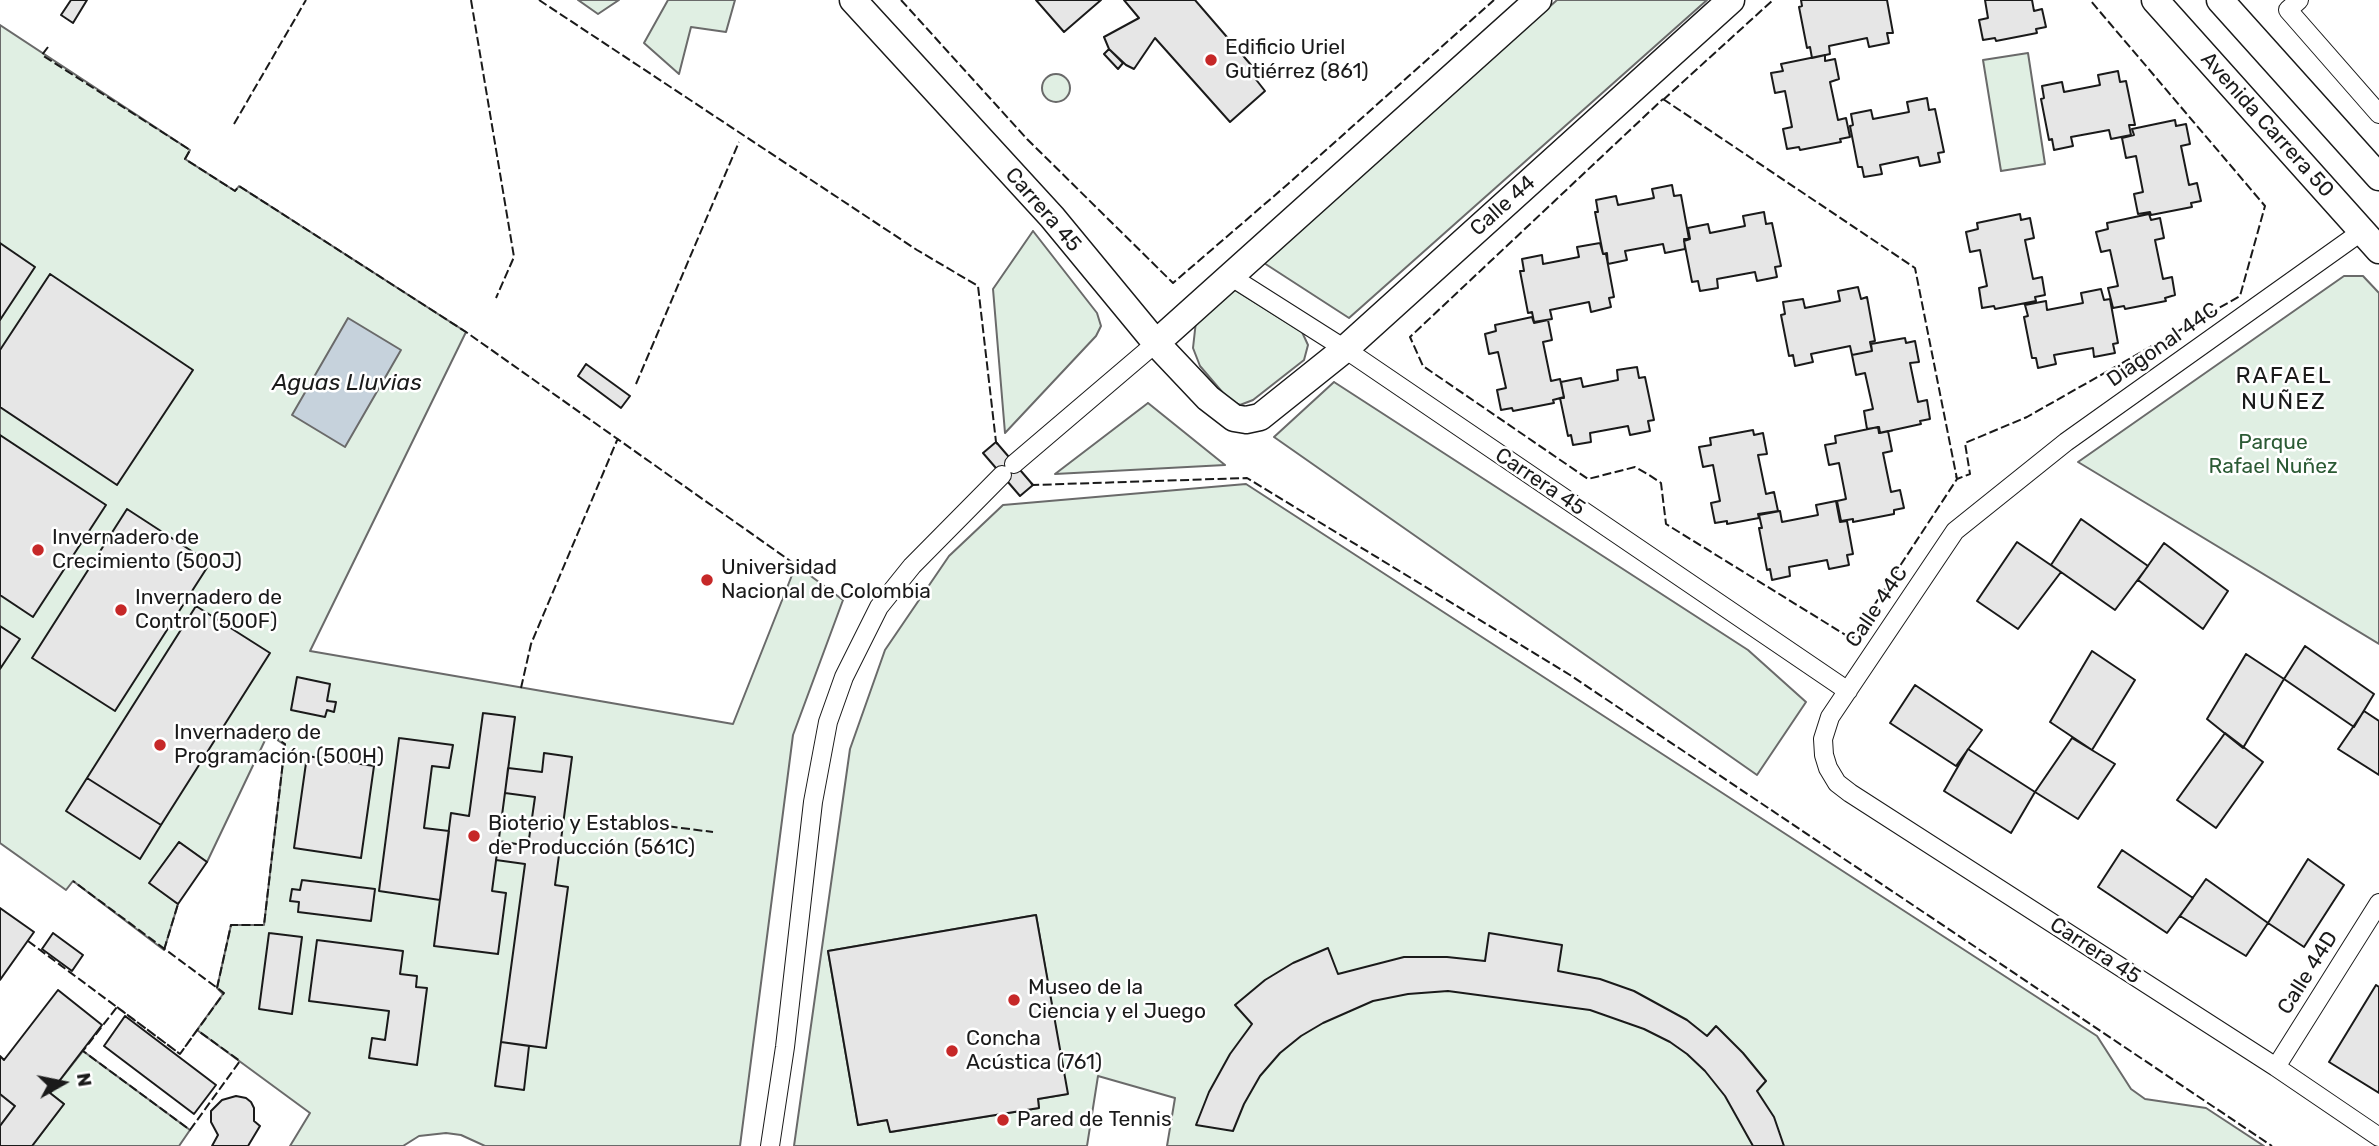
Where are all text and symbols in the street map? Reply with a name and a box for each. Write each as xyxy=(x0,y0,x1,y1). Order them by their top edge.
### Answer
place label: Edificio Uriel Gutiérrez (861) xyxy=(1225,35,1369,85)
street label: Avenida Carrera 50 xyxy=(2195,47,2339,203)
marker: Edificio Uriel Gutiérrez (861) xyxy=(1203,52,1219,68)
street label: Carrera 45 xyxy=(1000,163,1086,257)
street label: Calle 44 xyxy=(1465,170,1541,242)
street label: Diagonal 44C xyxy=(2102,297,2224,393)
district label: RAFAEL NUÑEZ xyxy=(2236,362,2332,416)
water label: Aguas Lluvias xyxy=(272,369,422,397)
park label: Parque Rafael Nuñez xyxy=(2208,430,2338,480)
street label: Carrera 45 xyxy=(1490,443,1590,521)
place label: Invernadero de Crecimiento (500J) xyxy=(52,525,242,575)
marker: Invernadero de Crecimiento (500J) xyxy=(30,542,46,558)
place label: Universidad Nacional de Colombia xyxy=(721,555,931,605)
street label: Calle 44C xyxy=(1841,562,1913,652)
marker: Universidad Nacional de Colombia xyxy=(699,572,715,588)
place label: Invernadero de Control (500F) xyxy=(135,585,282,635)
marker: Invernadero de Control (500F) xyxy=(113,602,129,618)
place label: Invernadero de Programación (500H) xyxy=(174,720,384,770)
marker: Invernadero de Programación (500H) xyxy=(152,737,168,753)
place label: Bioterio y Establos de Producción (561C) xyxy=(488,811,695,861)
marker: Bioterio y Establos de Producción (561C) xyxy=(466,828,482,844)
street label: Carrera 45 xyxy=(2045,912,2145,990)
street label: Calle 44D xyxy=(2273,927,2343,1019)
place label: Museo de la Ciencia y el Juego xyxy=(1028,975,1206,1025)
marker: Museo de la Ciencia y el Juego xyxy=(1006,992,1022,1008)
place label: Concha Acústica (761) xyxy=(966,1026,1102,1076)
marker: Concha Acústica (761) xyxy=(944,1043,960,1059)
north arrow xyxy=(28,1048,98,1118)
text: N xyxy=(72,1071,97,1088)
place label: Pared de Tennis xyxy=(1017,1107,1172,1133)
marker: Pared de Tennis xyxy=(995,1112,1011,1128)

